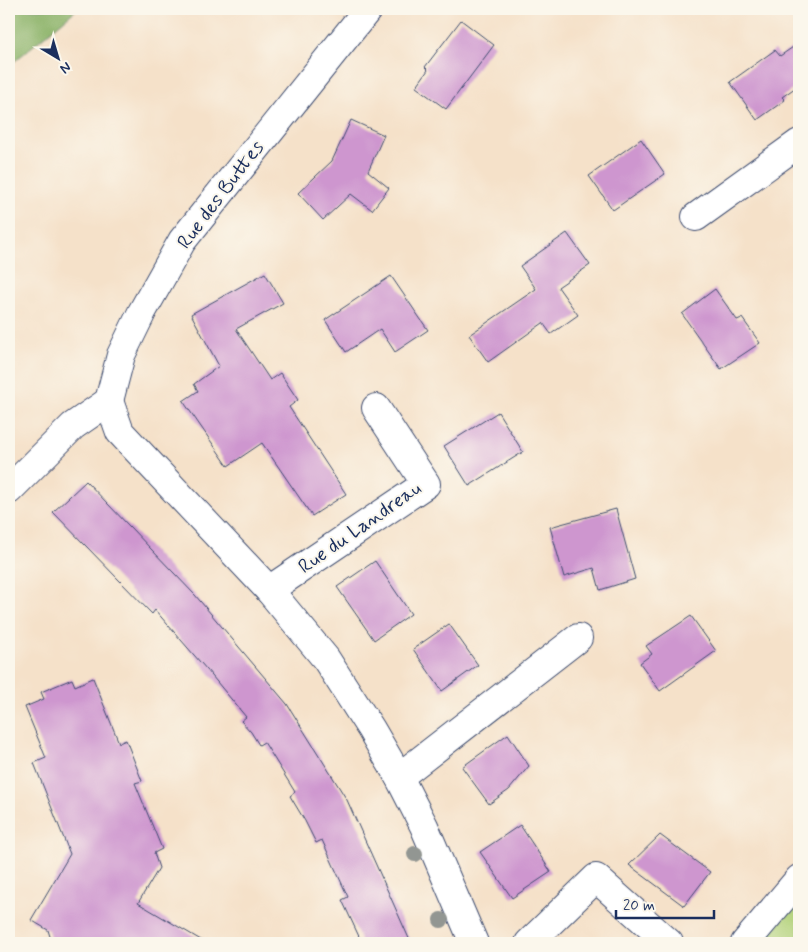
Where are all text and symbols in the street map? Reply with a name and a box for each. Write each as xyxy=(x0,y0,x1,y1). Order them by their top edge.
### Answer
north arrow xyxy=(32,32,82,82)
text: N xyxy=(56,57,75,77)
street label: Rue des Buttes xyxy=(171,135,271,255)
street label: Rue du Landreau xyxy=(293,476,427,580)
scale bar xyxy=(616,887,713,919)
text: 20 m xyxy=(623,896,655,916)

